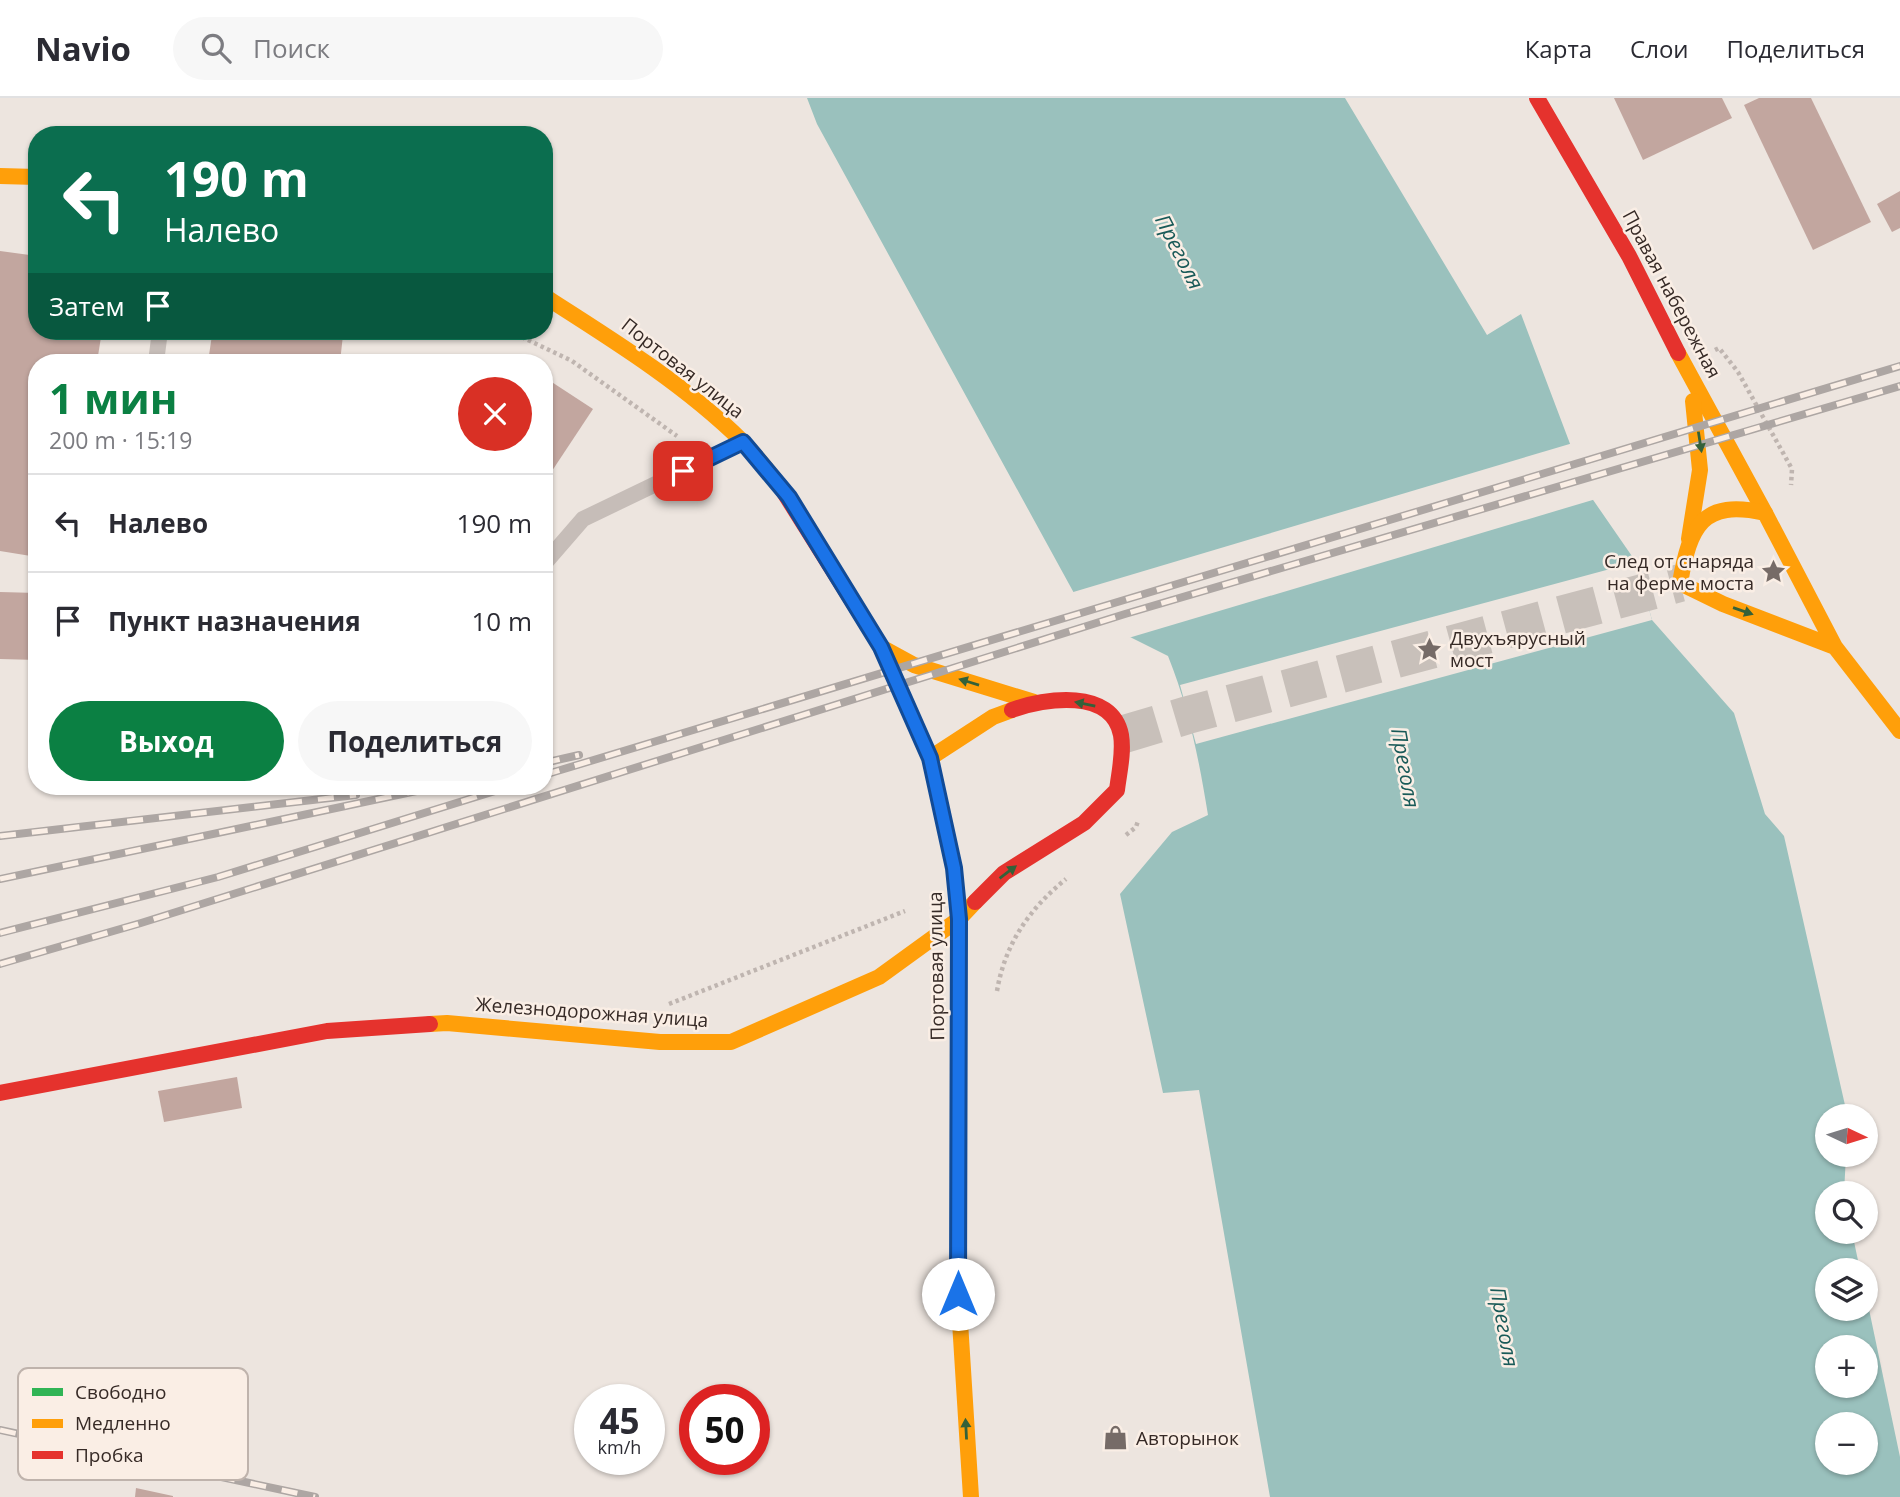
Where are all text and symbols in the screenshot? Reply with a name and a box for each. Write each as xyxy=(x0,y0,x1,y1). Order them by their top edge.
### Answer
search box xyxy=(173,17,663,80)
text: Navio xyxy=(35,26,131,71)
icon: search xyxy=(197,29,235,67)
text: Поиск xyxy=(253,30,330,66)
text: Карта xyxy=(1525,32,1592,65)
text: Слои xyxy=(1630,32,1689,65)
text: Поделиться xyxy=(1727,32,1865,65)
text: 190 m xyxy=(164,145,309,211)
icon: left xyxy=(49,154,140,245)
street label: Правая набережная xyxy=(1617,205,1727,383)
text: Налево xyxy=(164,208,279,251)
water label: Преголя xyxy=(1149,209,1211,294)
icon: arrive xyxy=(139,287,177,325)
text: Затем xyxy=(49,288,125,324)
street label: Портовая улица xyxy=(616,312,750,424)
text: 1 мин xyxy=(49,369,177,426)
button: close xyxy=(458,377,532,451)
text: 200 m · 15:19 xyxy=(49,424,192,456)
one-way arrow xyxy=(1695,432,1706,454)
pin xyxy=(653,441,713,501)
icon: arrive xyxy=(664,452,702,490)
icon: left xyxy=(49,504,87,542)
text: Налево xyxy=(108,505,208,541)
text: 190 m xyxy=(457,505,532,541)
place label: След от снаряда на ферме моста xyxy=(1604,548,1754,596)
place icon: След от снаряда на ферме моста xyxy=(1760,558,1788,586)
icon: arrive xyxy=(49,602,87,640)
text: Пункт назначения xyxy=(108,603,361,639)
text: 10 m xyxy=(471,603,532,639)
one-way arrow xyxy=(1732,606,1753,617)
place label: Двухъярусный мост xyxy=(1450,625,1586,673)
place icon: Двухъярусный мост xyxy=(1416,635,1444,663)
one-way arrow xyxy=(958,676,979,686)
one-way arrow xyxy=(1074,698,1096,709)
button: Выход xyxy=(49,701,284,781)
button: Поделиться xyxy=(298,701,532,781)
water label: Преголя xyxy=(1385,726,1427,810)
one-way arrow xyxy=(998,865,1017,879)
street label: Портовая улица xyxy=(922,891,950,1041)
street label: Железнодорожная улица xyxy=(475,991,709,1033)
north arrow xyxy=(1815,1104,1878,1167)
map controls xyxy=(1815,1104,1878,1475)
button: search xyxy=(1815,1181,1878,1244)
position arrow xyxy=(921,1257,995,1331)
button: layers xyxy=(1815,1258,1878,1321)
water label: Преголя xyxy=(1484,1285,1526,1369)
button: + xyxy=(1815,1335,1878,1398)
legend xyxy=(18,1368,248,1480)
text: Свободно xyxy=(75,1379,166,1405)
speed limit sign: 50 xyxy=(679,1384,770,1475)
text: 45 xyxy=(599,1397,640,1444)
text: Медленно xyxy=(75,1410,171,1436)
button: − xyxy=(1815,1412,1878,1475)
one-way arrow xyxy=(960,1418,971,1440)
shop icon: Авторынок xyxy=(1102,1424,1130,1452)
place label: Авторынок xyxy=(1136,1425,1239,1451)
text: km/h xyxy=(598,1435,641,1459)
text: Пробка xyxy=(75,1442,144,1468)

